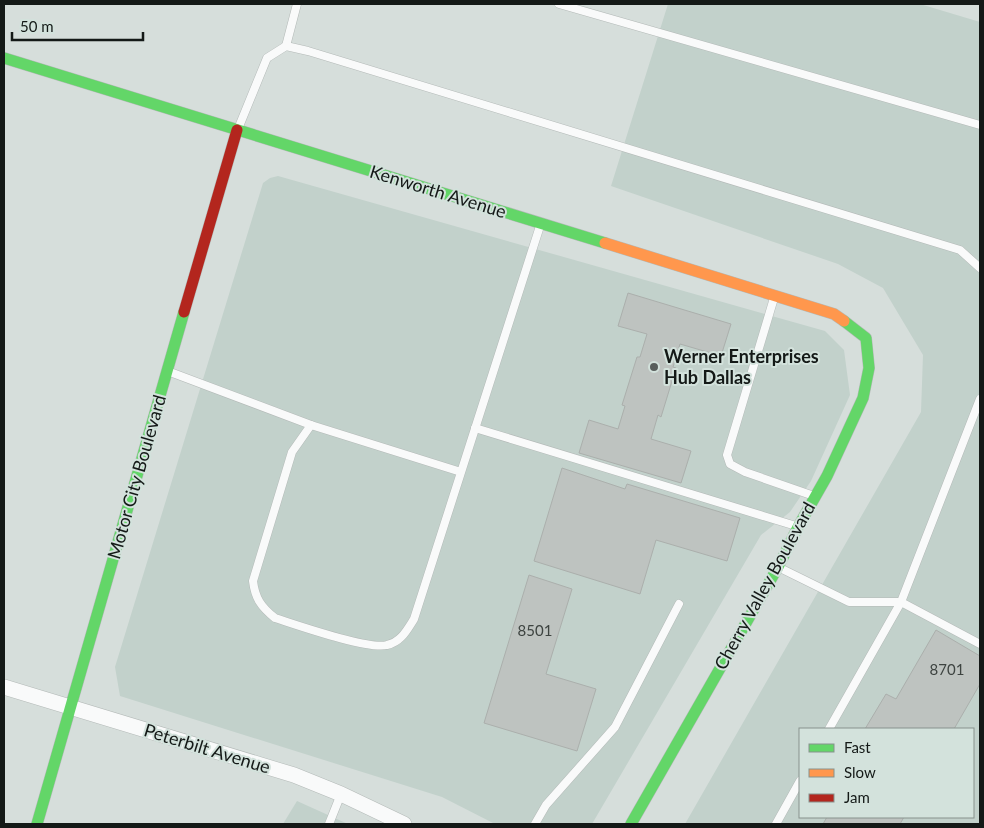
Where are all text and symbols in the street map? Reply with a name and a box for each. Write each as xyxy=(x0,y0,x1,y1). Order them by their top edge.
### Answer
scale bar xyxy=(12,10,144,42)
text: 50 m xyxy=(20,17,54,35)
street label: Kenworth Avenue xyxy=(367,160,509,222)
place label: Werner Enterprises Hub Dallas xyxy=(664,345,819,388)
marker: Werner Enterprises Hub Dallas xyxy=(648,361,660,373)
street label: Motor City Boulevard xyxy=(102,392,170,561)
street label: Cherry Valley Boulevard xyxy=(709,498,819,673)
house number: 8501 xyxy=(518,621,552,639)
house number: 8701 xyxy=(930,660,964,678)
street label: Peterbilt Avenue xyxy=(141,718,273,778)
legend xyxy=(799,728,974,818)
text: Fast xyxy=(844,738,871,756)
text: Slow xyxy=(844,763,876,781)
text: Jam xyxy=(844,788,870,806)

